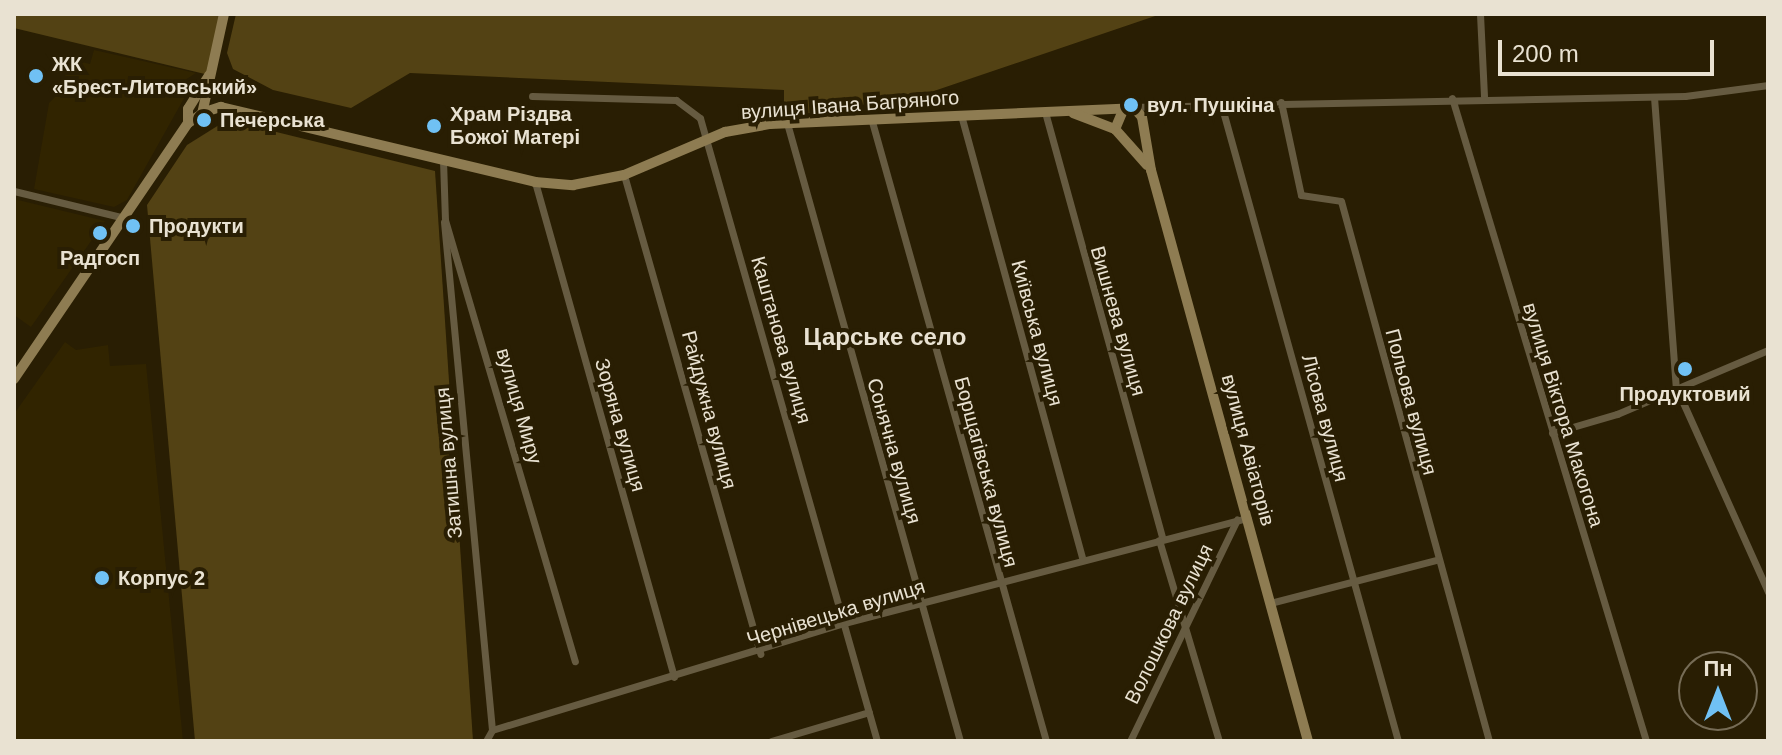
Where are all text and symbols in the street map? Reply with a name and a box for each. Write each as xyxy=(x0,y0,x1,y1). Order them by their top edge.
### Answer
scale bar xyxy=(1502,24,1718,74)
text: 200 m xyxy=(1512,40,1579,67)
place label: ЖК «Брест-Литовський» xyxy=(52,52,257,99)
marker: ЖК «Брест-Литовський» xyxy=(27,67,45,85)
street label: вулиця Івана Багряного xyxy=(740,85,960,125)
place label: вул. Пушкіна xyxy=(1147,93,1274,117)
marker: вул. Пушкіна xyxy=(1122,96,1140,114)
place label: Храм Різдва Божої Матері xyxy=(450,102,580,149)
place label: Печерська xyxy=(220,108,325,132)
marker: Печерська xyxy=(195,111,213,129)
marker: Храм Різдва Божої Матері xyxy=(425,117,443,135)
place label: Продукти xyxy=(149,214,244,238)
marker: Продукти xyxy=(124,217,142,235)
marker: Радгосп xyxy=(91,224,109,242)
street label: Вишнева вулиця xyxy=(1085,243,1151,399)
place label: Радгосп xyxy=(60,246,140,270)
street label: Каштанова вулиця xyxy=(746,254,816,426)
street label: Київська вулиця xyxy=(1006,257,1068,409)
street label: вулиця Віктора Макогона xyxy=(1517,300,1609,530)
district label: Царське село xyxy=(804,323,966,351)
street label: Польова вулиця xyxy=(1380,326,1442,478)
street label: Райдужна вулиця xyxy=(676,328,742,492)
street label: вулиця Миру xyxy=(491,345,547,467)
street label: Лісова вулиця xyxy=(1296,352,1354,484)
street label: Зоряна вулиця xyxy=(590,356,650,494)
marker: Продуктовий xyxy=(1676,360,1694,378)
street label: вулиця Авіаторів xyxy=(1216,372,1280,528)
street label: Борщагівська вулиця xyxy=(949,374,1023,570)
street label: Сонячна вулиця xyxy=(862,375,926,527)
place label: Продуктовий xyxy=(1619,382,1751,406)
street label: Затишна вулиця xyxy=(430,386,468,540)
street label: Волошкова вулиця xyxy=(1120,540,1218,708)
place label: Корпус 2 xyxy=(118,566,205,590)
marker: Корпус 2 xyxy=(93,569,111,587)
street label: Чернівецька вулиця xyxy=(744,574,928,652)
north arrow xyxy=(1678,651,1758,731)
text: Пн xyxy=(1703,656,1733,681)

